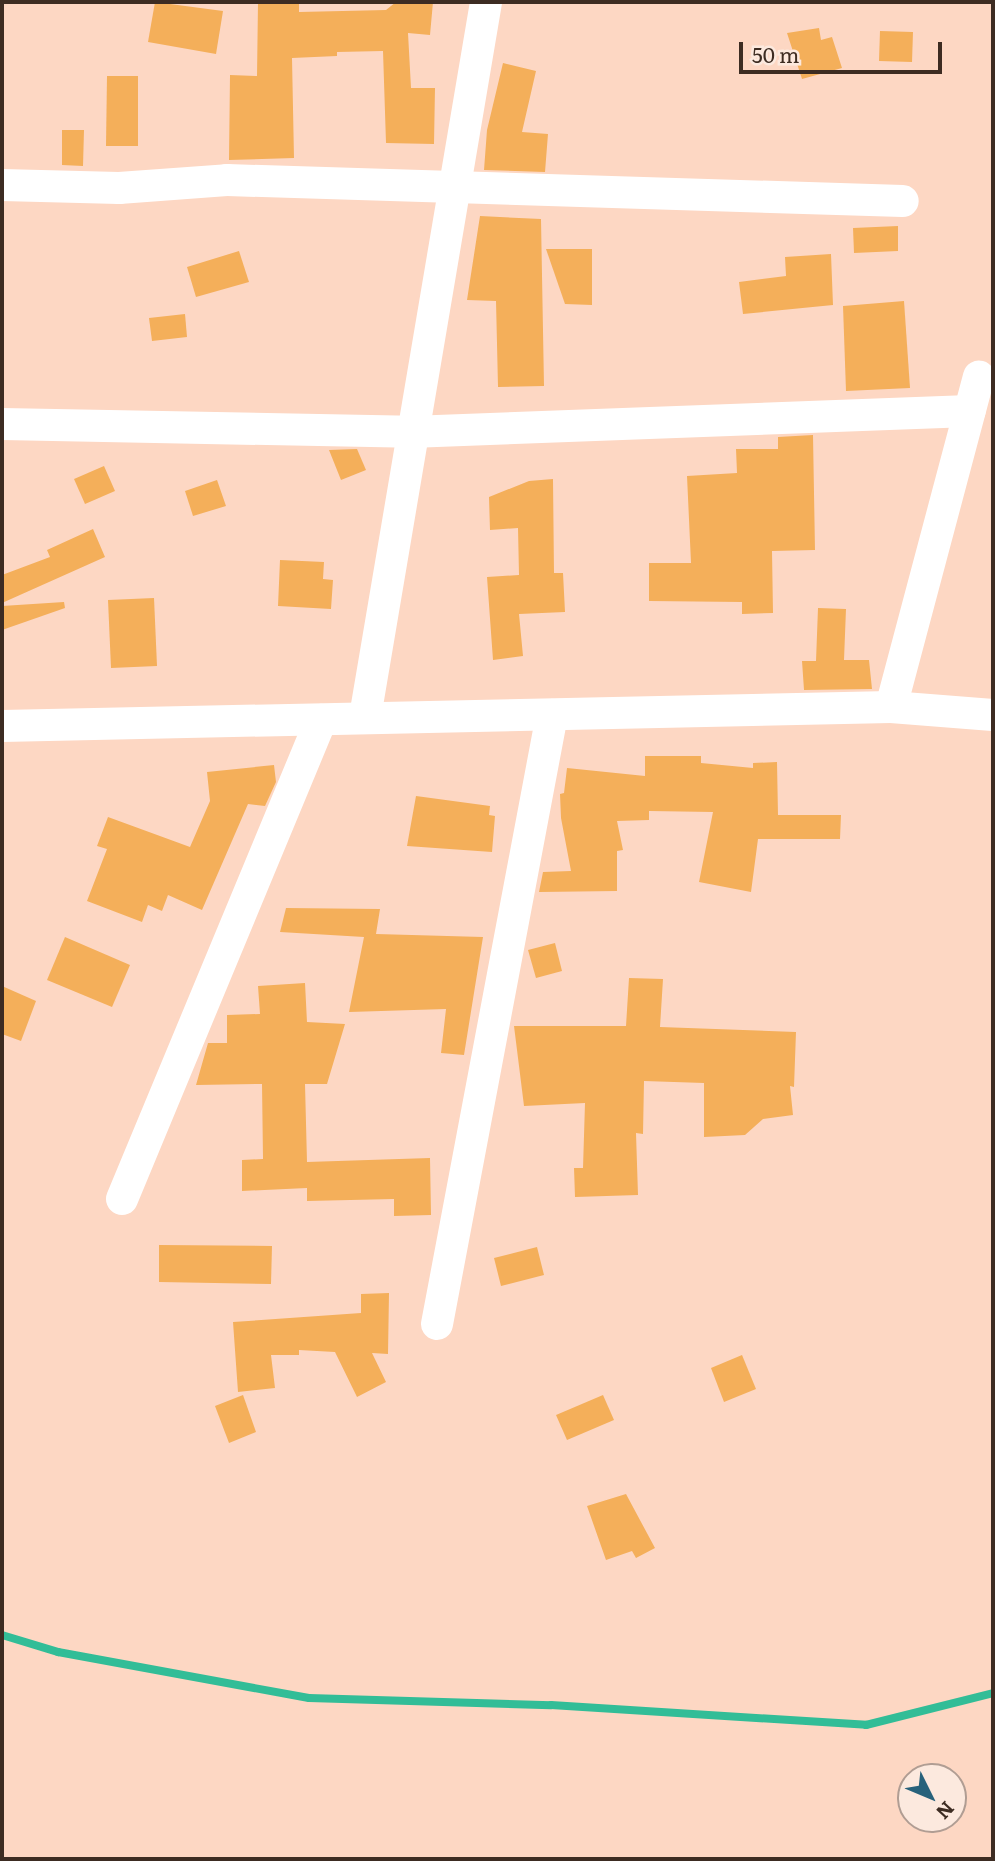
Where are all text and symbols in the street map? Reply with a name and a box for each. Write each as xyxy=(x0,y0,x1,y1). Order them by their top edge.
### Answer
scale bar xyxy=(743,28,946,72)
text: 50 m xyxy=(752,38,799,69)
north arrow xyxy=(897,1763,967,1833)
text: N xyxy=(930,1796,962,1826)

